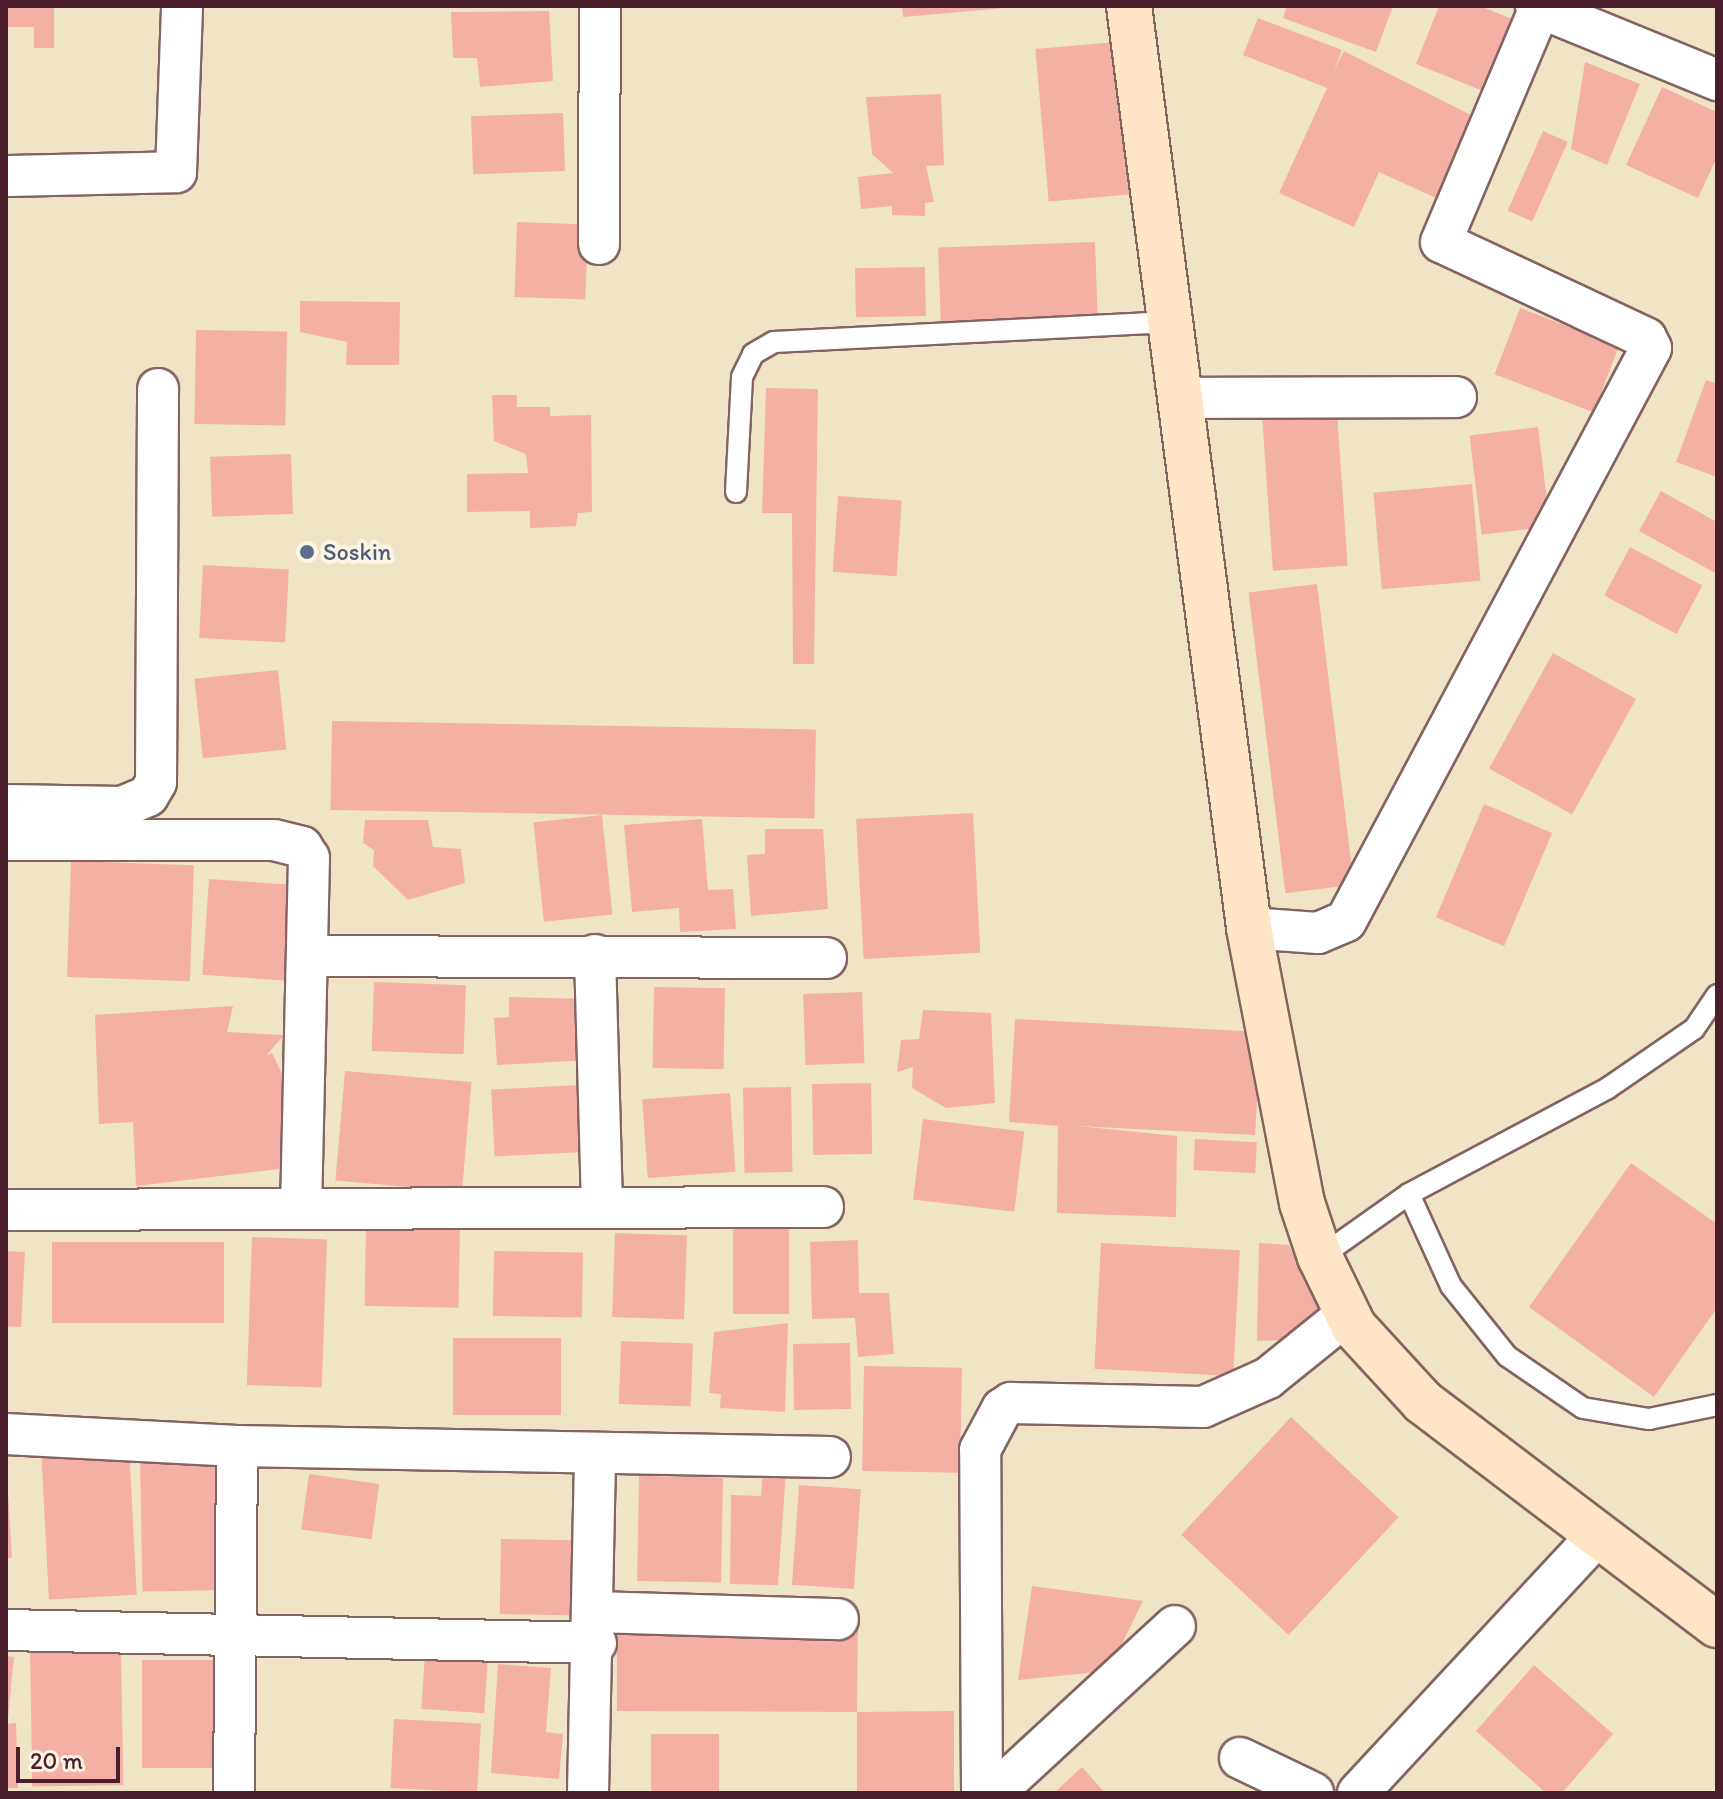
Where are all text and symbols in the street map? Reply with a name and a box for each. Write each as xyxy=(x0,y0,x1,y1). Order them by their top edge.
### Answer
place label: Soskin xyxy=(323,538,391,566)
marker: Soskin xyxy=(298,543,316,561)
scale bar xyxy=(20,1731,124,1781)
text: 20 m xyxy=(30,1746,83,1775)

